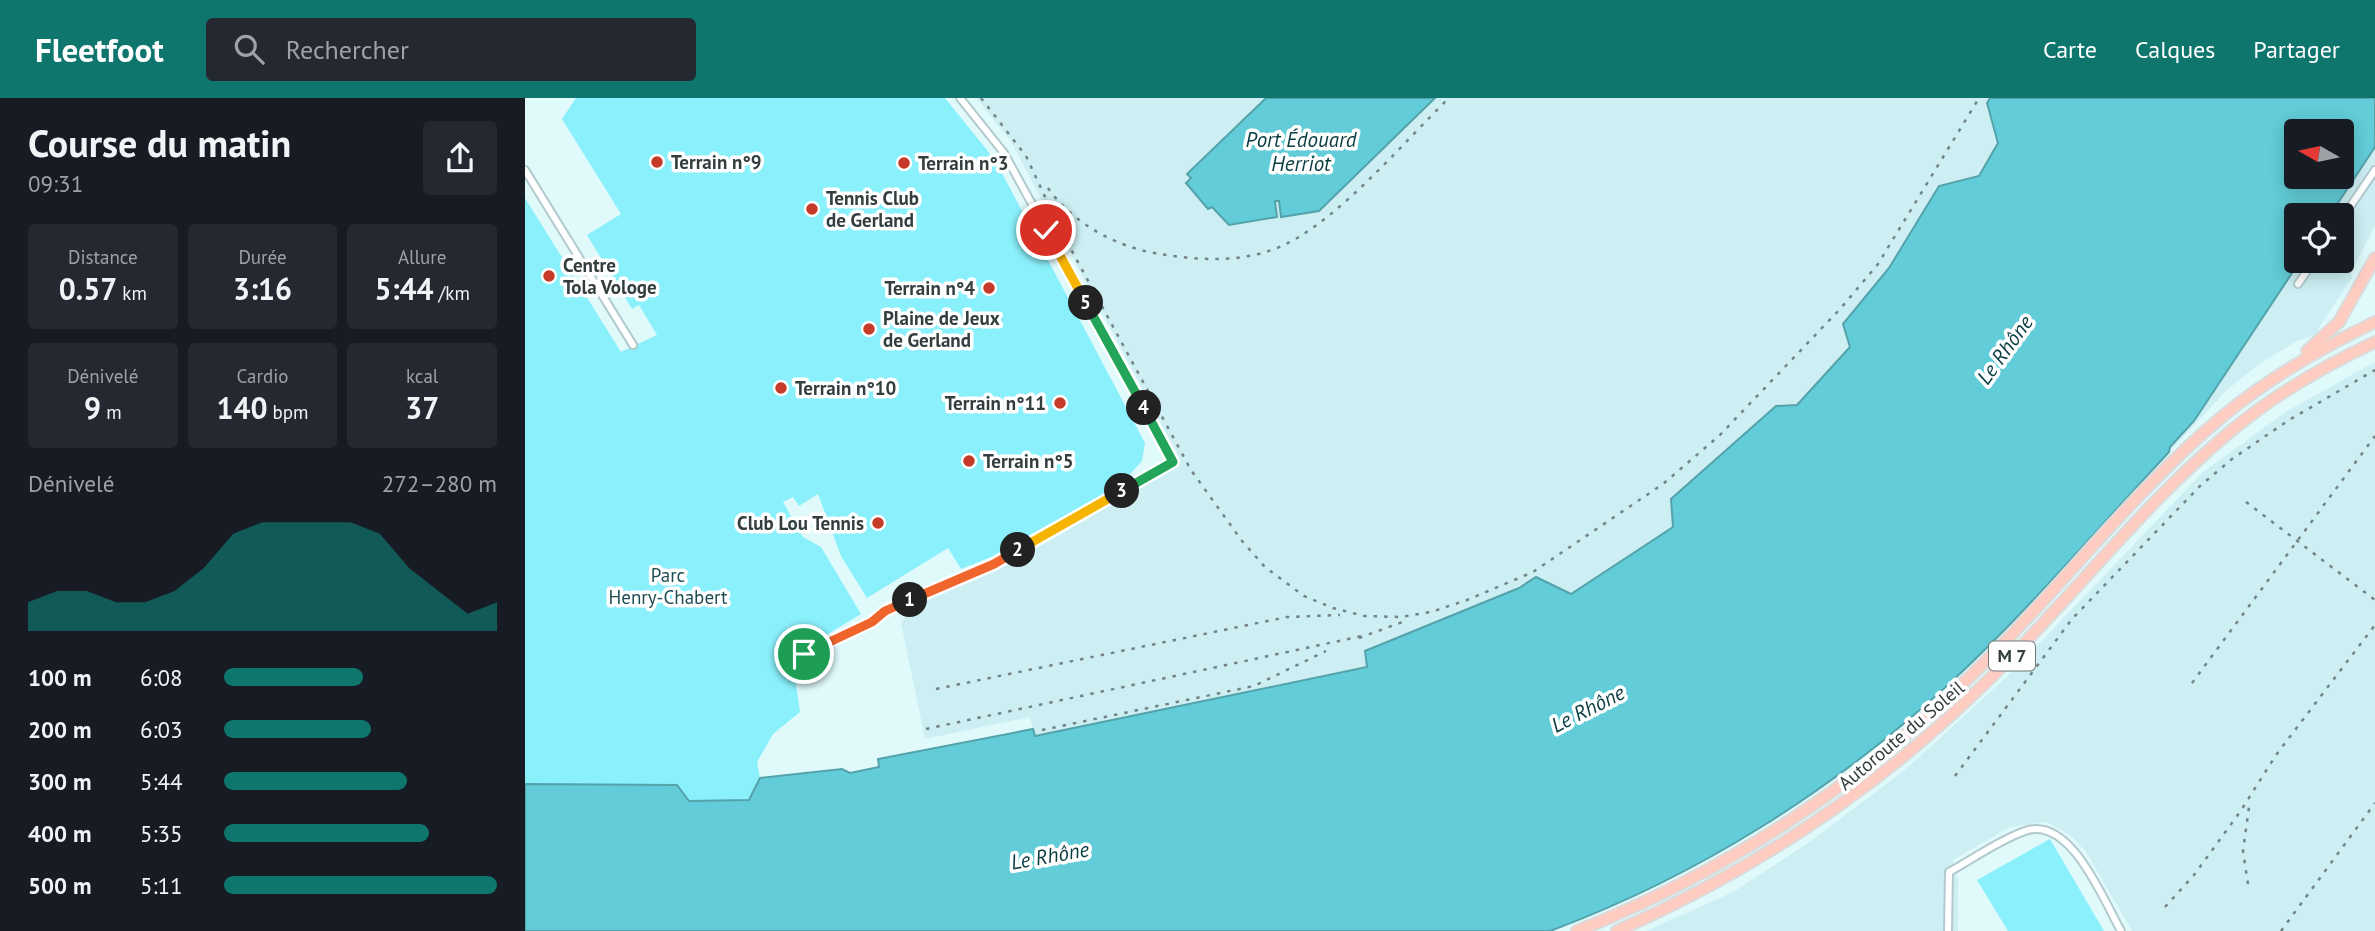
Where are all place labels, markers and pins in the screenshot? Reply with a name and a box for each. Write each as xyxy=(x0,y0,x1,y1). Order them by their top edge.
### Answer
place label: Terrain n°9 xyxy=(671,150,761,174)
place label: Terrain n°3 xyxy=(918,151,1008,175)
marker: Terrain n°9 xyxy=(649,154,665,170)
marker: Terrain n°3 xyxy=(896,155,912,171)
place label: Tennis Club de Gerland xyxy=(826,186,919,232)
pin xyxy=(1016,200,1076,260)
marker: Tennis Club de Gerland xyxy=(804,201,820,217)
place label: Centre Tola Vologe xyxy=(563,253,657,299)
marker: Centre Tola Vologe xyxy=(541,268,557,284)
place label: Terrain n°4 xyxy=(885,276,975,300)
marker: Terrain n°4 xyxy=(981,280,997,296)
pin: 5 xyxy=(1069,286,1103,320)
place label: Plaine de Jeux de Gerland xyxy=(883,306,1000,352)
marker: Plaine de Jeux de Gerland xyxy=(861,321,877,337)
place label: Terrain n°10 xyxy=(795,376,896,400)
marker: Terrain n°10 xyxy=(773,380,789,396)
pin: 4 xyxy=(1127,390,1161,426)
place label: Terrain n°11 xyxy=(945,391,1046,415)
marker: Terrain n°11 xyxy=(1052,395,1068,411)
place label: Terrain n°5 xyxy=(983,449,1073,473)
marker: Terrain n°5 xyxy=(961,453,977,469)
pin: 3 xyxy=(1105,474,1139,508)
place label: Club Lou Tennis xyxy=(737,511,864,535)
marker: Club Lou Tennis xyxy=(870,515,886,531)
pin: 2 xyxy=(1001,532,1035,568)
pin: 1 xyxy=(893,582,927,618)
pin xyxy=(774,624,834,684)

